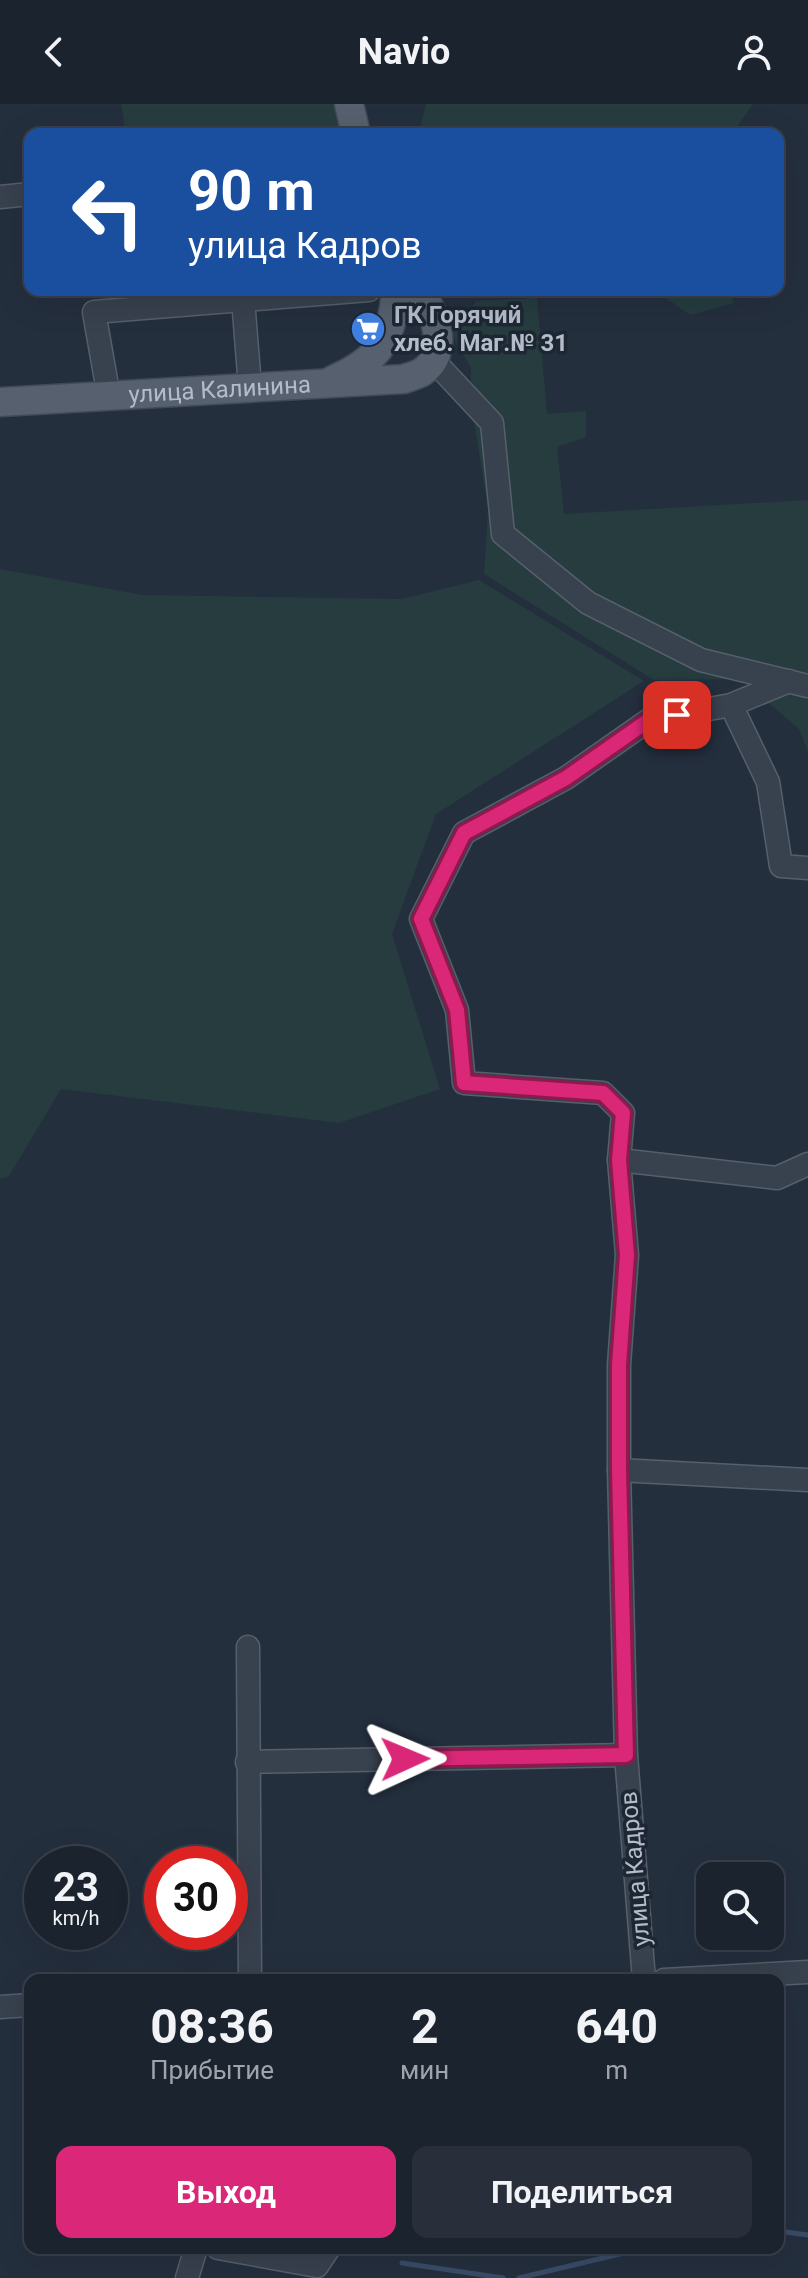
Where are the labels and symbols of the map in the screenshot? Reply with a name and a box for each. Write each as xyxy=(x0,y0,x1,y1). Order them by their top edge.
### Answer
place label: ГК Горячий хлеб. Маг.№ 31 xyxy=(394,301,568,357)
supermarket icon: ГК Горячий хлеб. Маг.№ 31 xyxy=(349,310,387,348)
street label: улица Калинина xyxy=(128,370,312,409)
pin xyxy=(643,681,711,749)
position arrow xyxy=(363,1717,447,1801)
street label: улица Кадров xyxy=(614,1790,656,1948)
speed limit sign: 30 xyxy=(144,1846,248,1950)

